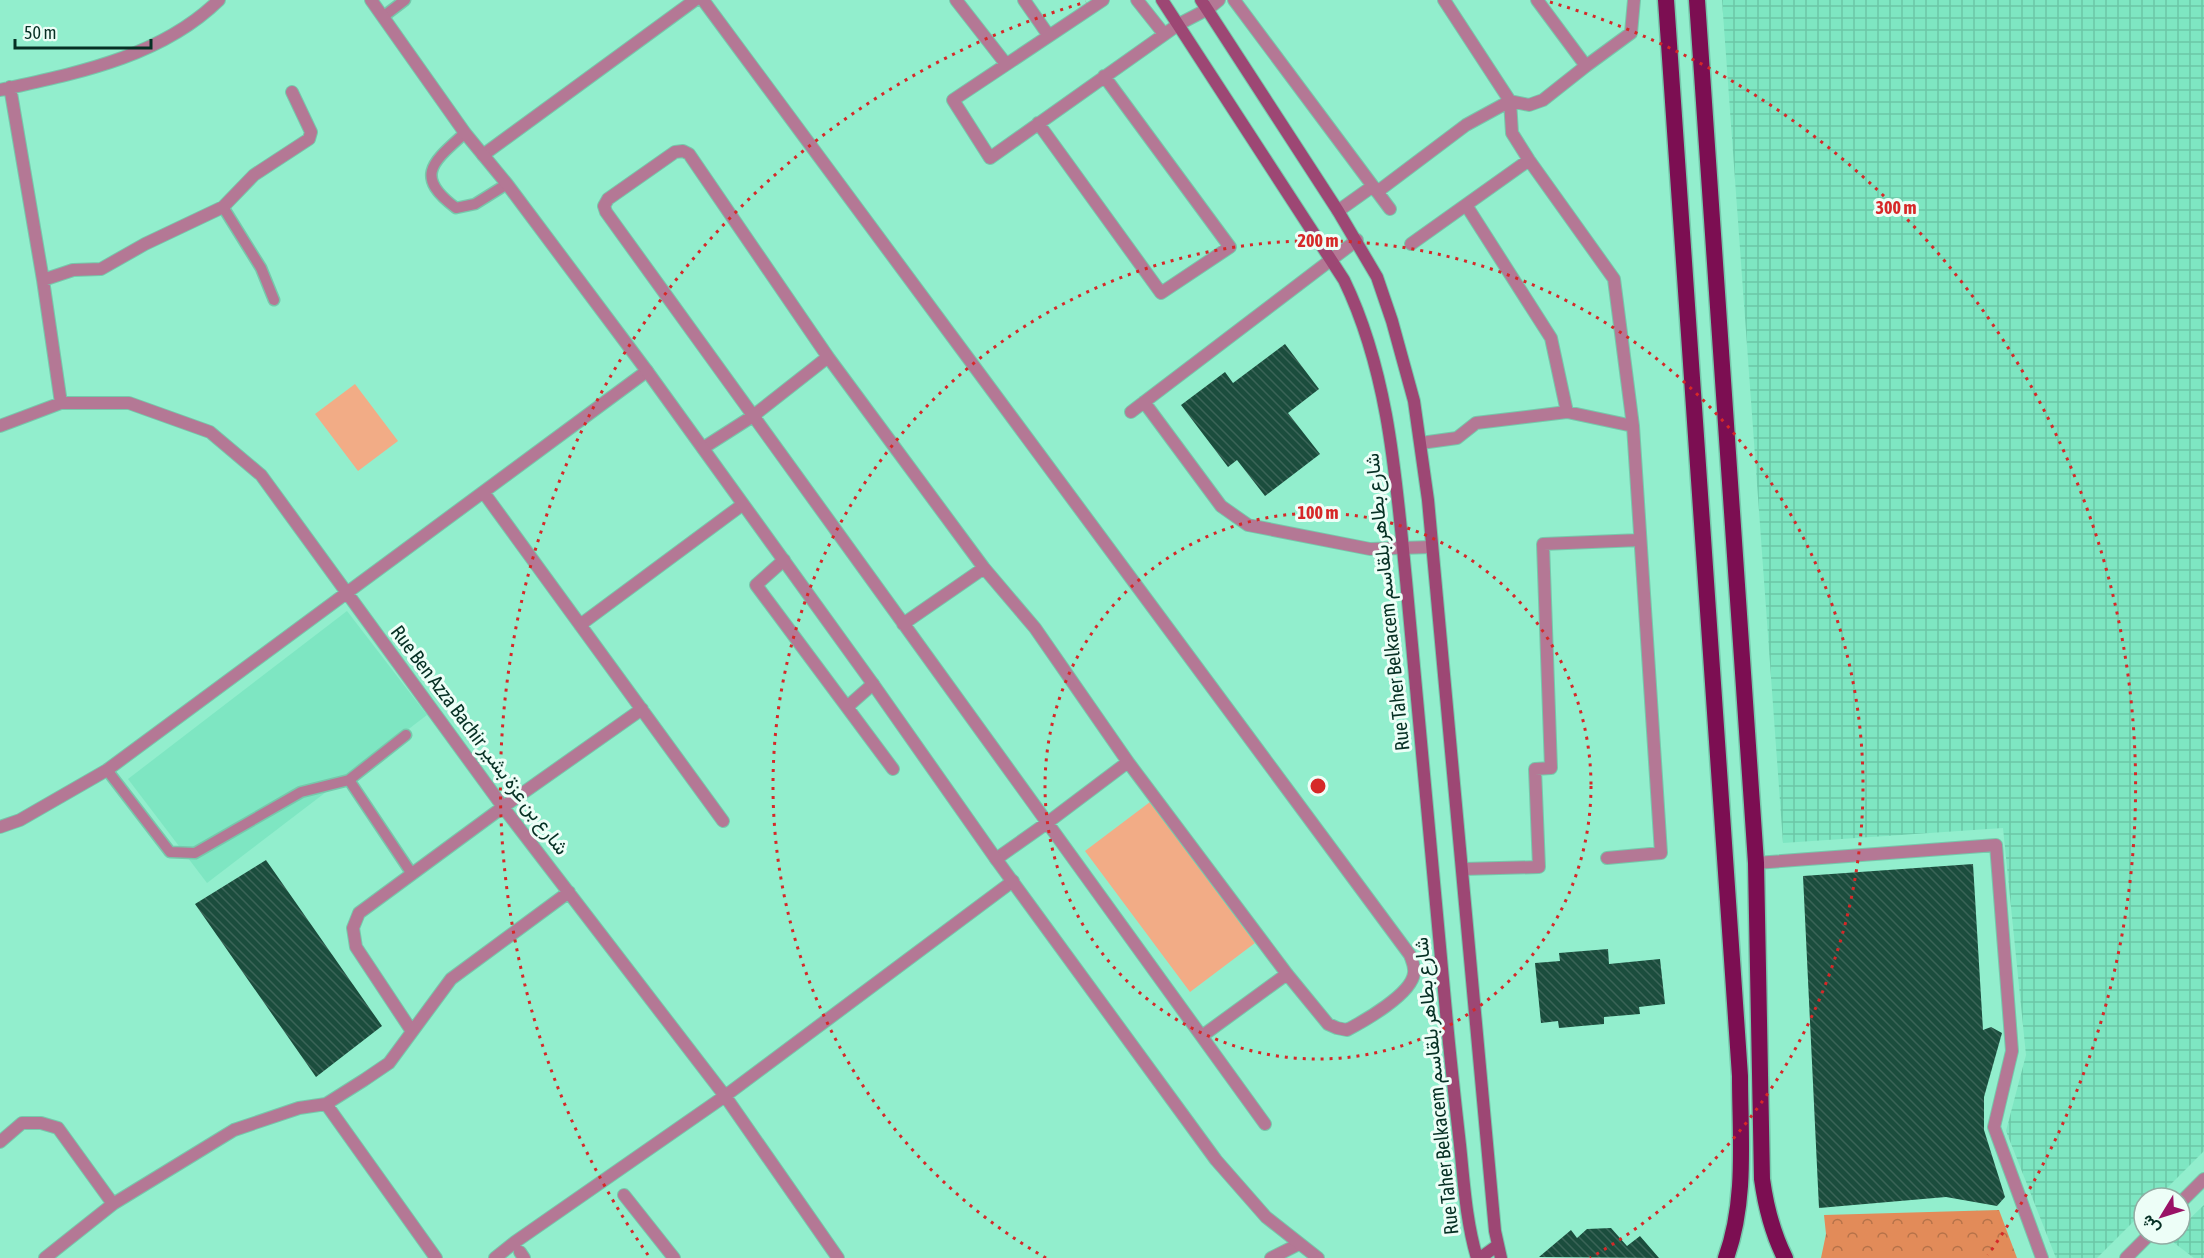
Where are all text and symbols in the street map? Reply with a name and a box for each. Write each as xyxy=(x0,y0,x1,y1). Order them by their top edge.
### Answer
scale bar xyxy=(15,12,152,50)
text: 50 m xyxy=(24,22,56,43)
text: 300 m xyxy=(1876,197,1916,218)
text: 200 m xyxy=(1298,230,1338,251)
street label: Rue Taher Belkacem شارع بطاهر بلقاسم xyxy=(1359,452,1417,752)
text: 100 m xyxy=(1298,502,1338,523)
street label: Rue Ben Azza Bachir شارع بن عزة بشير xyxy=(384,621,574,861)
centre of rings xyxy=(1308,776,1328,796)
street label: Rue Taher Belkacem شارع بطاهر بلقاسم xyxy=(1408,936,1466,1236)
north arrow xyxy=(2132,1186,2192,1246)
text: ش xyxy=(2137,1211,2164,1238)

